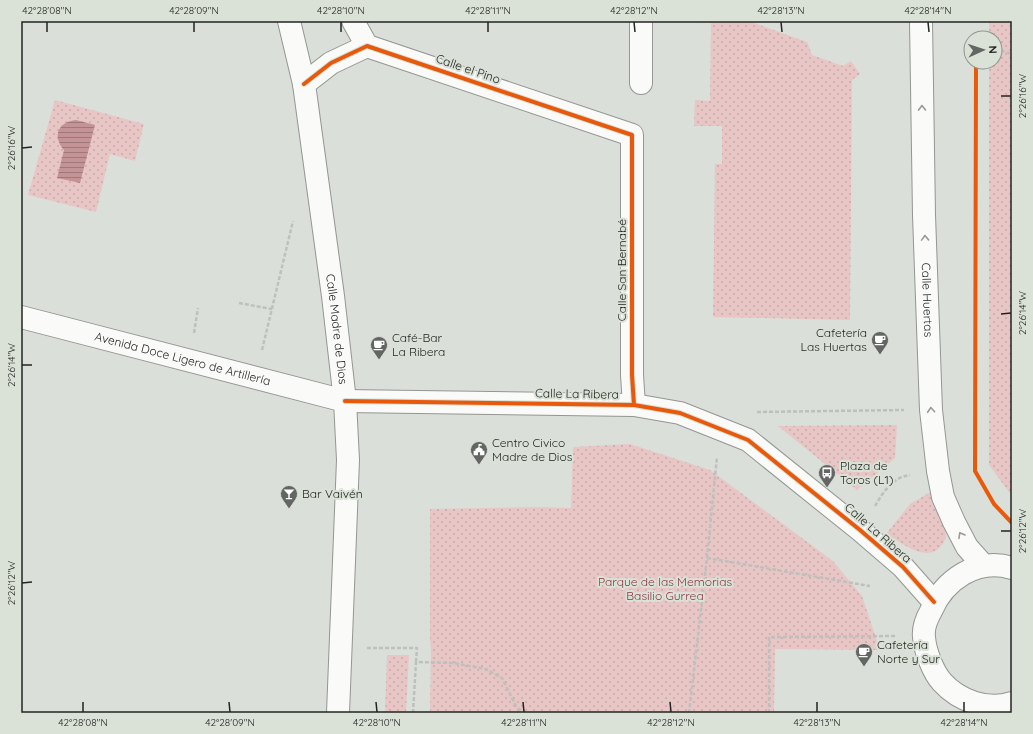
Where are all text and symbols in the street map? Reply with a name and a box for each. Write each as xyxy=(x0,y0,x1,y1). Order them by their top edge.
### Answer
text: 42°28'08"N xyxy=(22,4,72,17)
text: 42°28'09"N xyxy=(169,4,219,17)
text: 42°28'10"N xyxy=(317,4,365,17)
text: 42°28'11"N xyxy=(465,4,511,17)
text: 42°28'12"N xyxy=(610,4,658,17)
text: 42°28'13"N xyxy=(757,4,805,17)
text: 42°28'14"N xyxy=(905,4,951,17)
north arrow xyxy=(963,30,1003,70)
text: N xyxy=(986,45,1000,54)
street label: Calle el Pino xyxy=(434,50,502,87)
text: 2°26'16"W xyxy=(1016,74,1029,118)
one-way arrow xyxy=(918,105,926,111)
text: 2°26'16"W xyxy=(5,126,18,170)
street label: Calle San Bernabé xyxy=(614,219,629,321)
one-way arrow xyxy=(921,235,929,241)
street label: Calle Huertas xyxy=(919,262,936,338)
street label: Calle Madre de Dios xyxy=(323,273,351,385)
text: 2°26'14"W xyxy=(1016,291,1029,335)
place label: Cafetería Las Huertas xyxy=(801,325,867,354)
street label: Avenida Doce Ligero de Artillería xyxy=(93,328,272,388)
place label: Café-Bar La Ribera xyxy=(392,330,445,359)
cafe icon: Cafetería Las Huertas xyxy=(870,330,890,355)
cafe icon: Café-Bar La Ribera xyxy=(369,335,389,360)
text: 2°26'14"W xyxy=(5,343,18,387)
street label: Calle La Ribera xyxy=(535,385,619,402)
one-way arrow xyxy=(927,407,936,413)
place label: Centro Civico Madre de Dios xyxy=(492,435,573,464)
public building icon: Centro Civico Madre de Dios xyxy=(469,440,489,465)
place label: Plaza de Toros (L1) xyxy=(840,458,893,487)
bus stop icon: Plaza de Toros (L1) xyxy=(817,463,837,488)
bar icon: Bar Vaivén xyxy=(279,484,299,509)
place label: Bar Vaivén xyxy=(302,486,363,501)
street label: Calle La Ribera xyxy=(842,499,915,566)
text: 2°26'12"W xyxy=(1016,508,1029,553)
one-way arrow xyxy=(958,532,965,539)
text: 2°26'12"W xyxy=(5,560,18,605)
park label: Parque de las Memorias Basilio Gurrea xyxy=(598,574,732,603)
place label: Cafetería Norte y Sur xyxy=(877,637,940,666)
cafe icon: Cafetería Norte y Sur xyxy=(854,642,874,667)
text: 42°28'08"N xyxy=(58,716,108,729)
text: 42°28'09"N xyxy=(205,716,255,729)
text: 42°28'10"N xyxy=(353,716,401,729)
text: 42°28'11"N xyxy=(501,716,547,729)
text: 42°28'12"N xyxy=(647,716,695,729)
text: 42°28'13"N xyxy=(793,716,841,729)
text: 42°28'14"N xyxy=(941,716,987,729)

